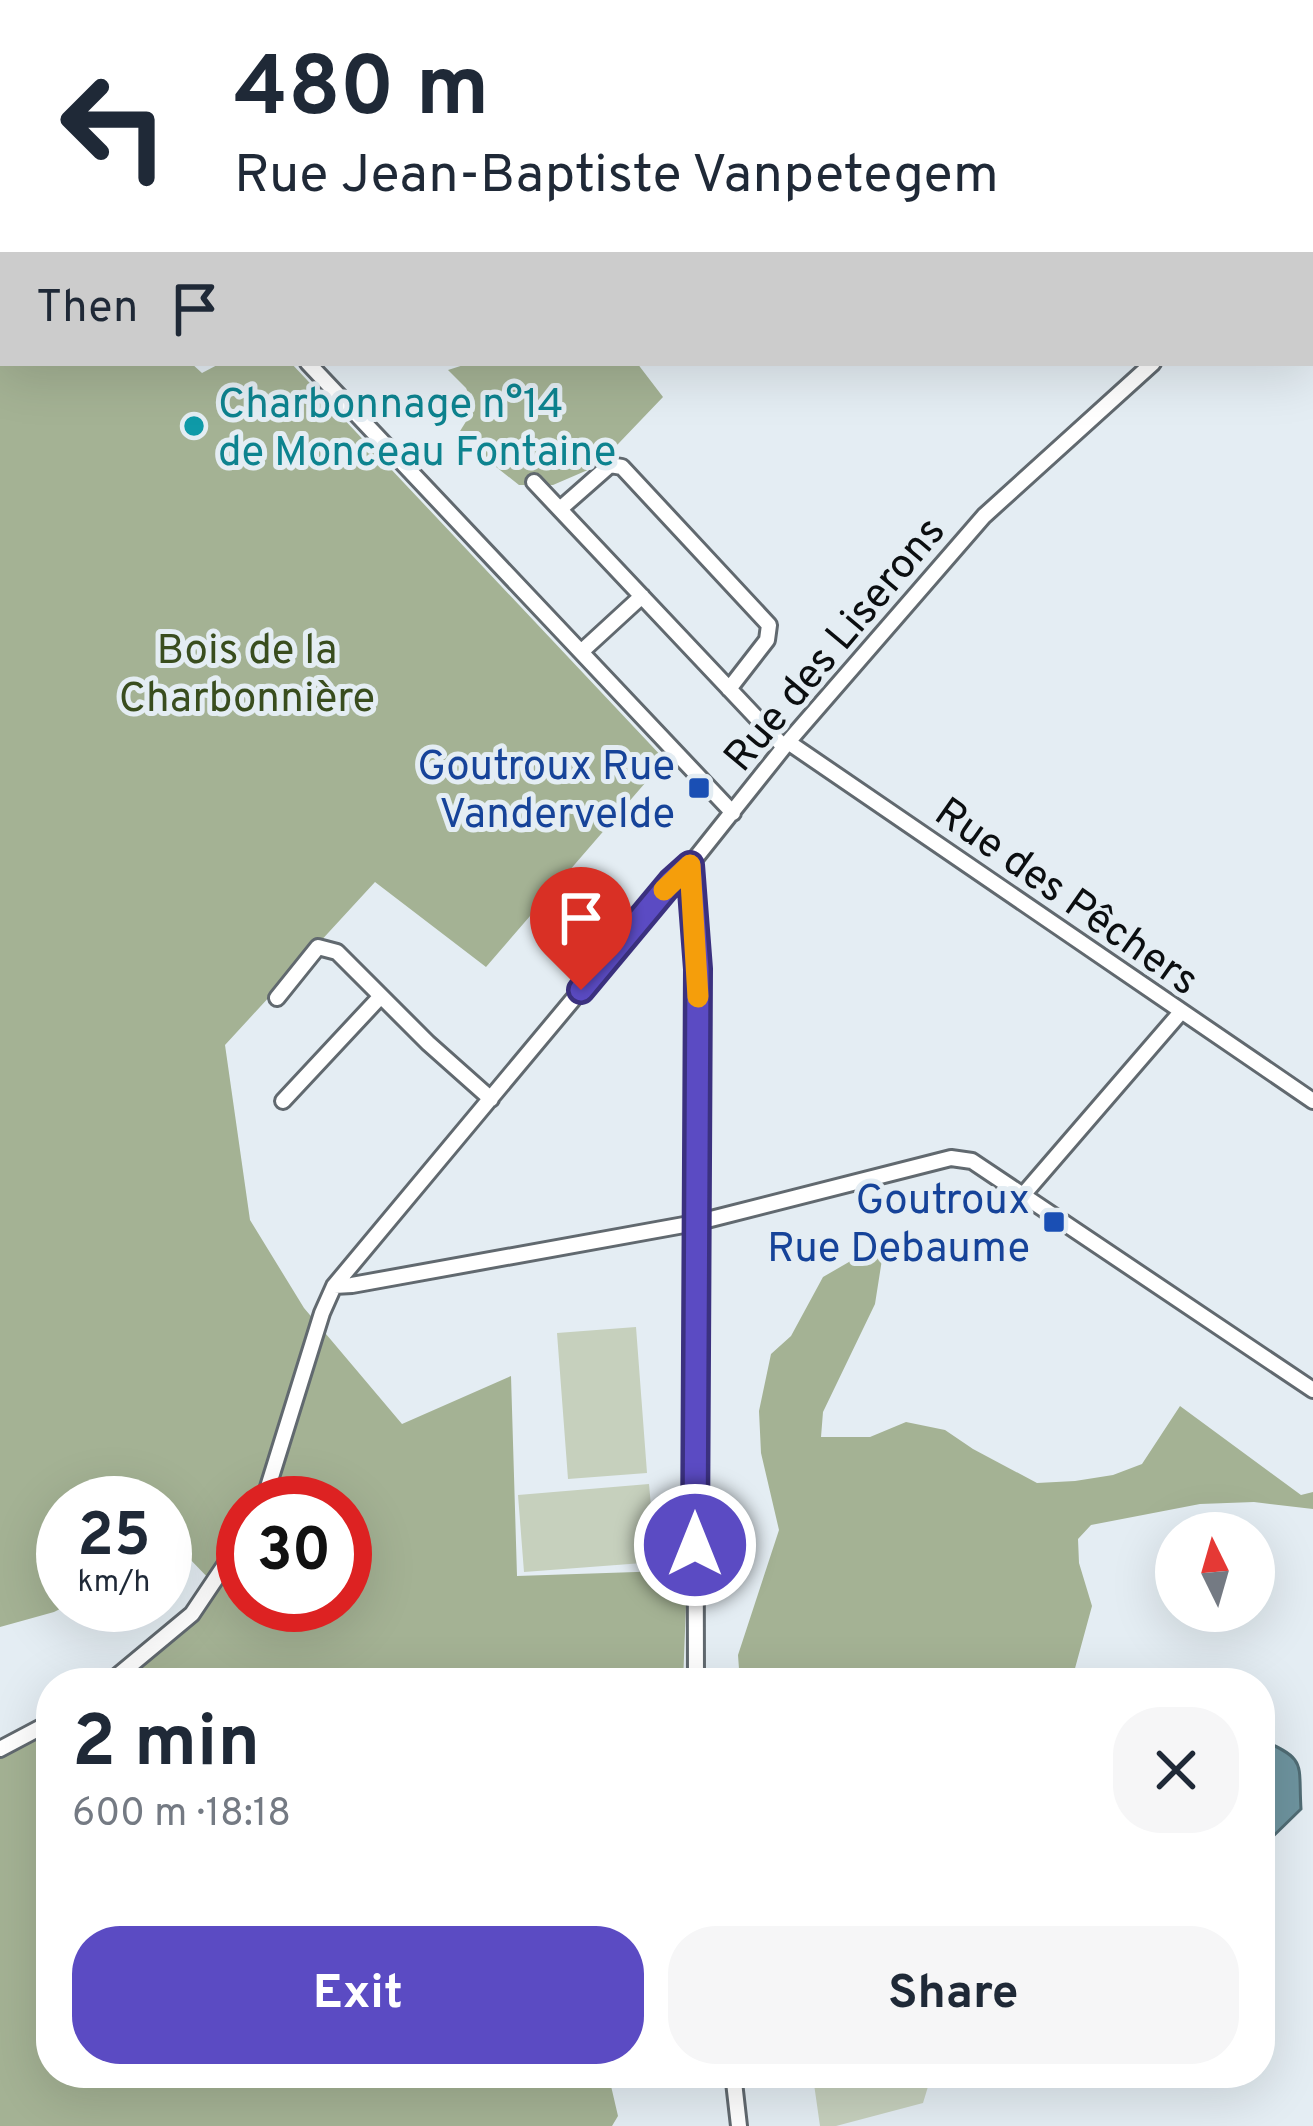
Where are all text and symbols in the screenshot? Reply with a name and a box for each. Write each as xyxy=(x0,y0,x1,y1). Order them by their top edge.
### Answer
text: 480 m xyxy=(234,39,489,145)
icon: left xyxy=(36,48,192,204)
text: Rue Jean-Baptiste Vanpetegem xyxy=(234,143,999,212)
icon: arrive xyxy=(162,276,228,342)
text: Then xyxy=(36,281,138,338)
place label: Charbonnage n°14 de Monceau Fontaine xyxy=(218,380,616,481)
marker: Charbonnage n°14 de Monceau Fontaine xyxy=(181,413,207,439)
street label: Rue des Liserons xyxy=(714,507,959,784)
park label: Bois de la Charbonnière xyxy=(119,626,375,727)
place label: Goutroux Rue Vandervelde xyxy=(417,742,675,843)
marker: Goutroux Rue Vandervelde xyxy=(686,775,712,801)
street label: Rue des Pêchers xyxy=(923,788,1208,1009)
pin xyxy=(530,867,632,990)
icon: arrive xyxy=(548,885,614,951)
place label: Goutroux Rue Debaume xyxy=(767,1176,1030,1277)
marker: Goutroux Rue Debaume xyxy=(1041,1209,1067,1235)
speed limit sign: 30 xyxy=(216,1476,372,1632)
position arrow xyxy=(632,1482,758,1608)
text: 25 xyxy=(77,1501,151,1577)
north arrow xyxy=(1155,1512,1275,1632)
map controls xyxy=(1155,1512,1275,1632)
text: km/h xyxy=(78,1565,150,1602)
text: 2 min xyxy=(72,1700,260,1792)
button: close xyxy=(1113,1707,1239,1833)
text: 600 m · 18:18 xyxy=(72,1791,291,1840)
button: Exit xyxy=(72,1926,644,2064)
button: Share xyxy=(668,1926,1239,2064)

